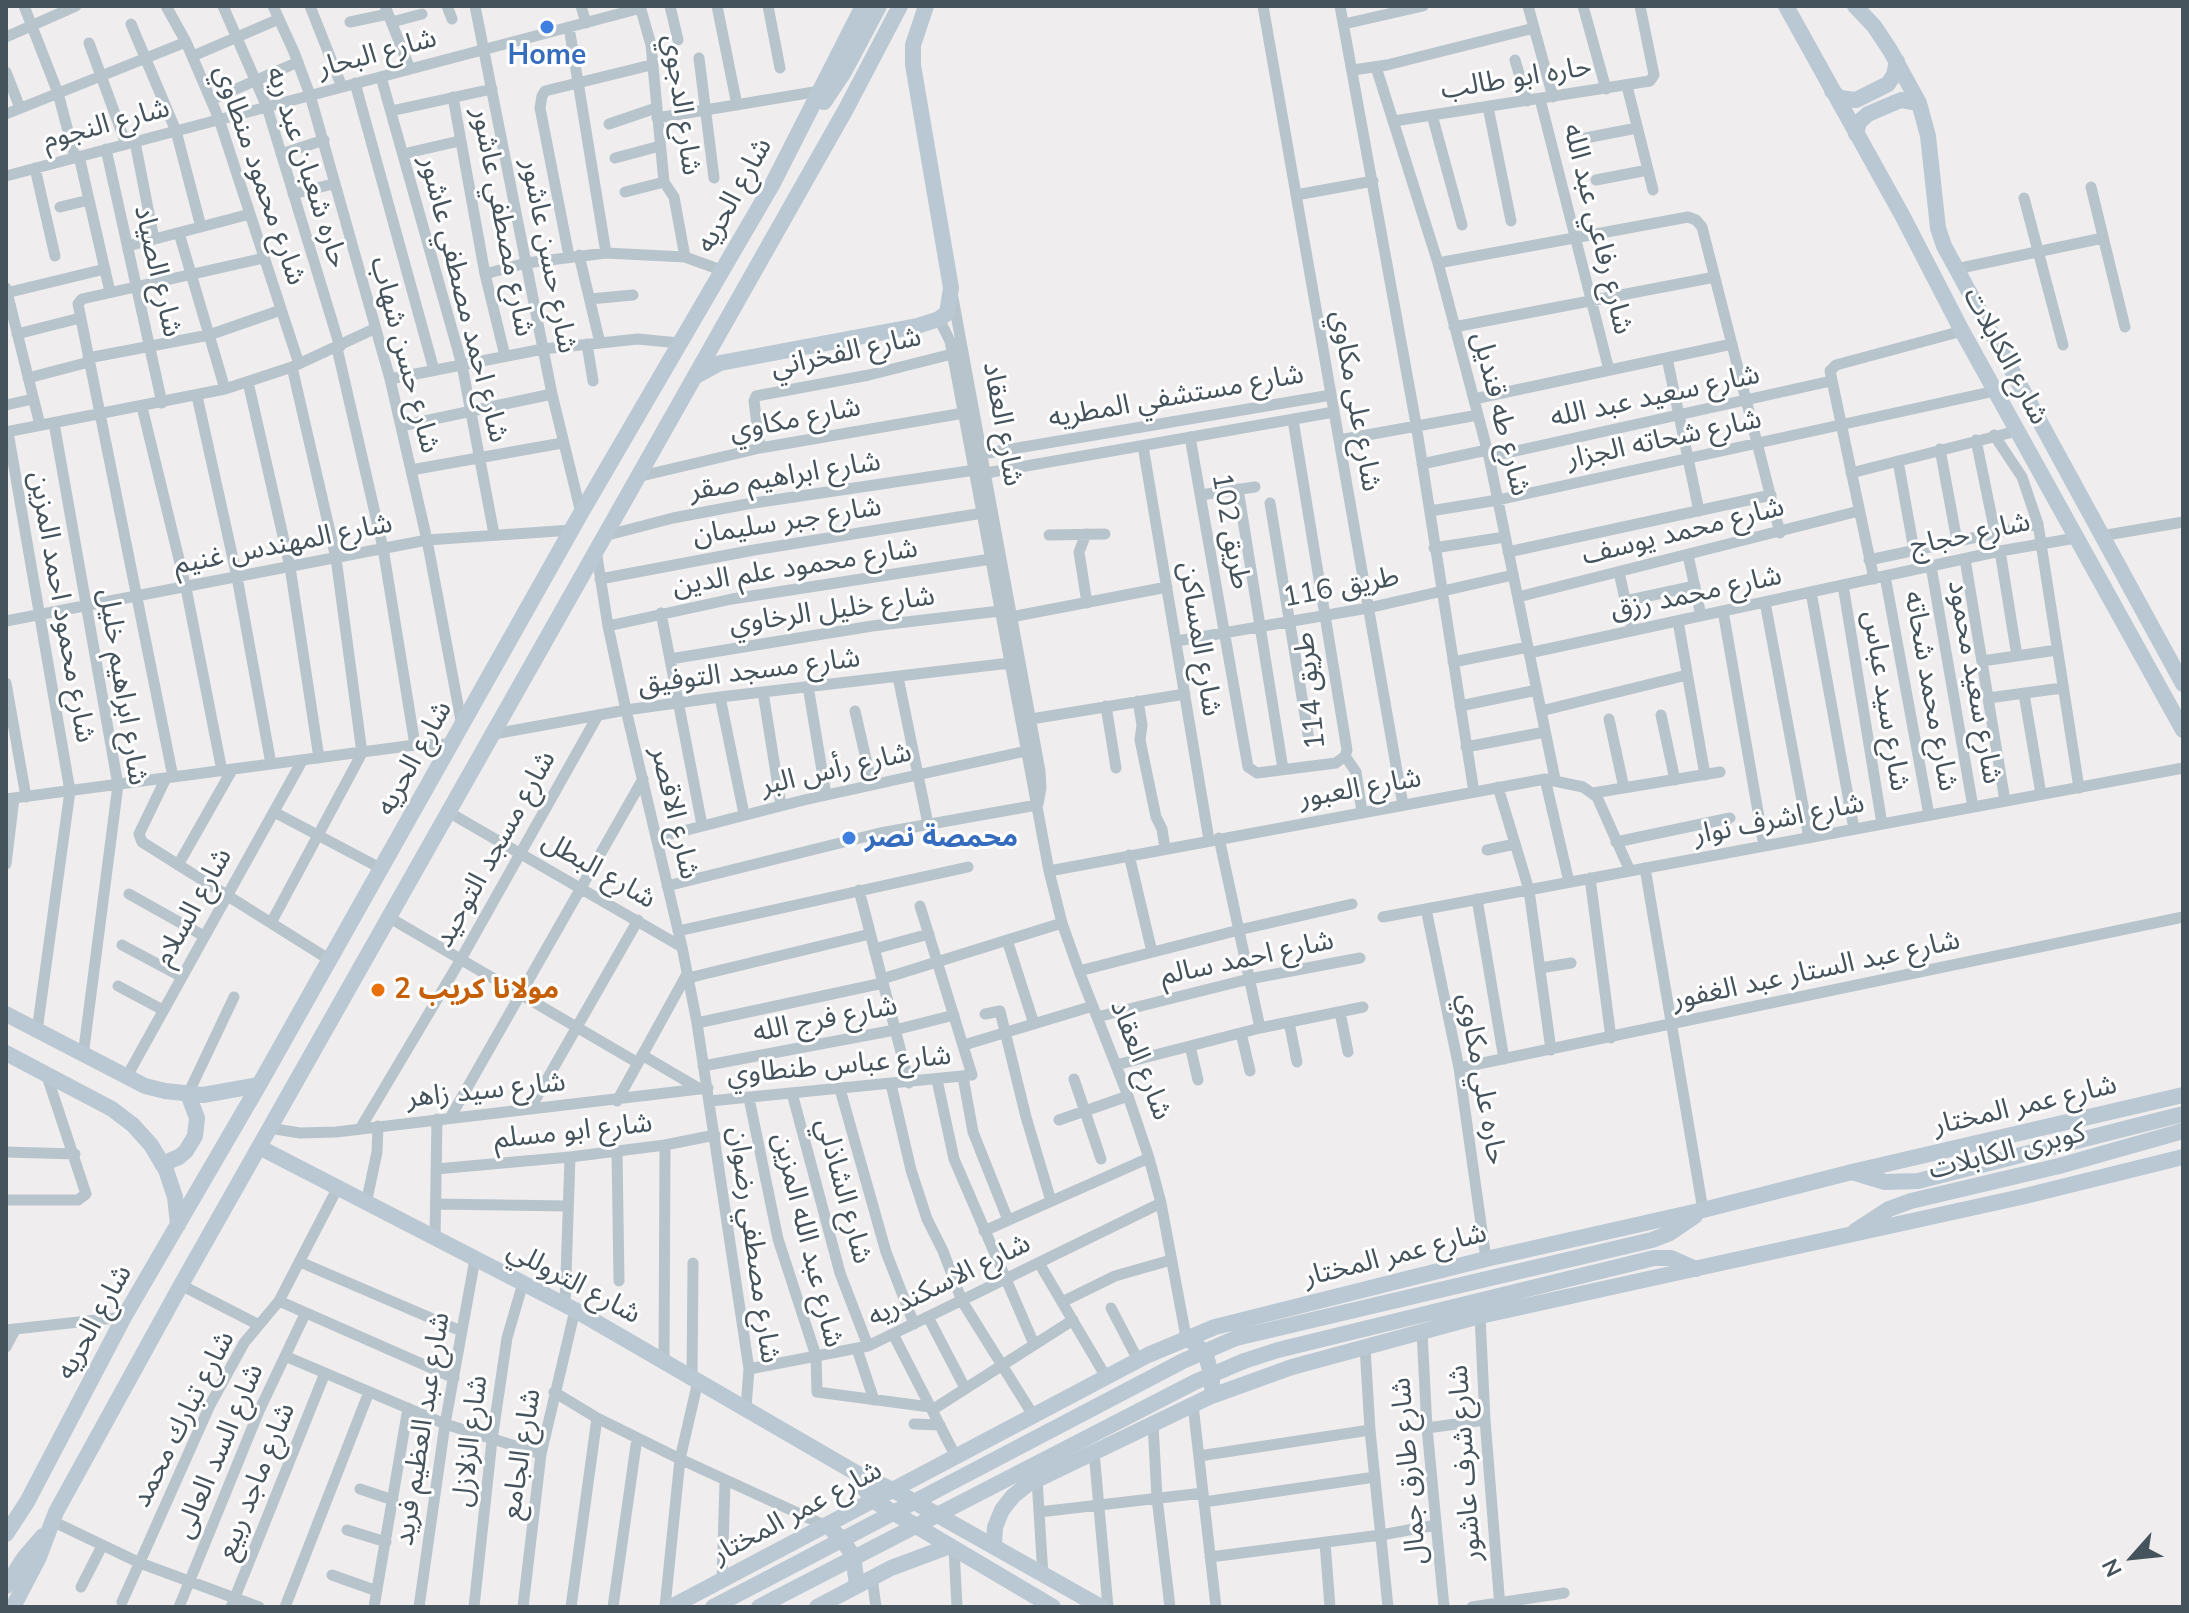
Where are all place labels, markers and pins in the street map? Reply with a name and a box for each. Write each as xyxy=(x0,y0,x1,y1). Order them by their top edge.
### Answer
marker: Home xyxy=(538,18,556,36)
place label: Home xyxy=(508,39,586,73)
place label: محمصة نصر xyxy=(865,821,1018,855)
marker: محمصة نصر xyxy=(840,829,858,847)
place label: مولانا كريب 2 xyxy=(394,973,559,1007)
marker: مولانا كريب 2 xyxy=(369,981,387,999)

